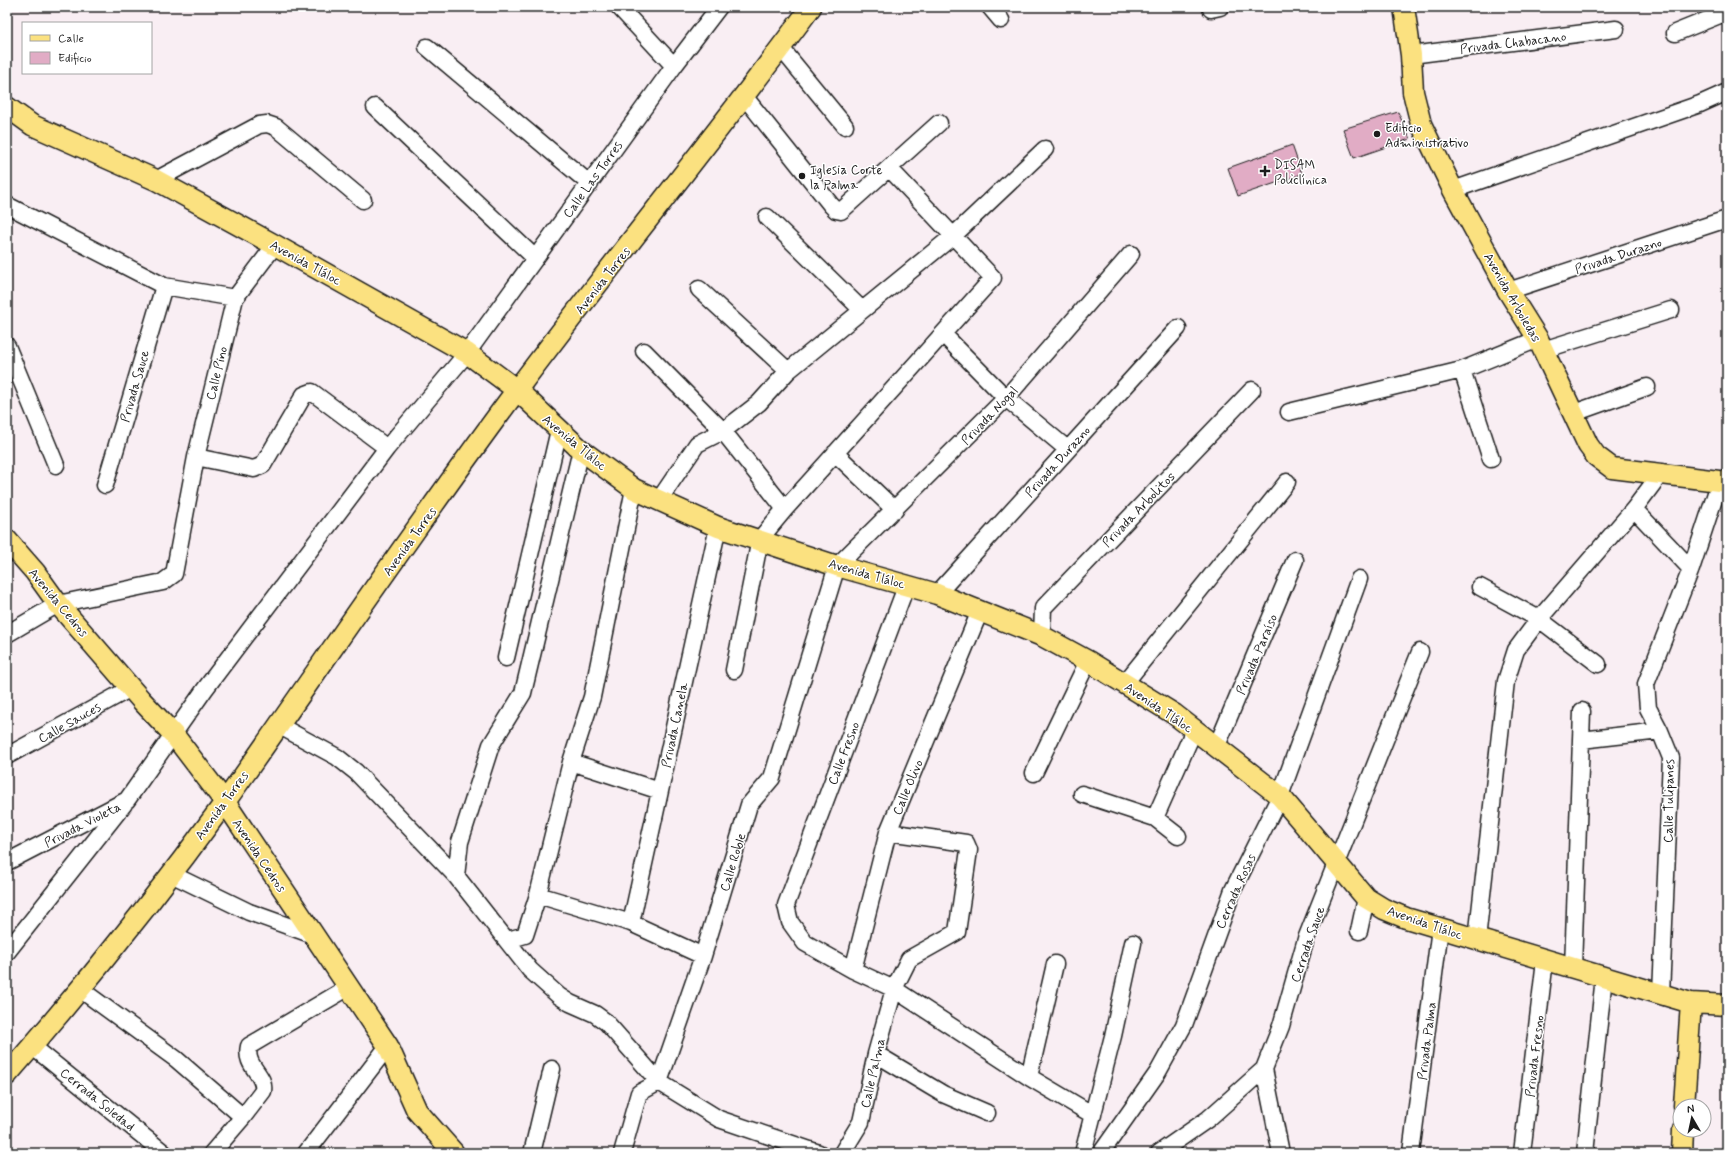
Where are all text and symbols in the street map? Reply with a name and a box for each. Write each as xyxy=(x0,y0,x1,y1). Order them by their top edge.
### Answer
legend xyxy=(22,22,152,74)
street label: Privada Chabacano xyxy=(1459,28,1568,58)
text: Calle xyxy=(58,31,84,47)
text: Edificio xyxy=(58,51,92,67)
place label: Edificio Administrativo xyxy=(1385,120,1469,152)
marker: Edificio Administrativo xyxy=(1372,129,1382,139)
street label: Calle Las Torres xyxy=(560,138,627,222)
place label: DISAM Policlínica xyxy=(1274,157,1327,189)
place label: Iglesia Corte la Palma xyxy=(810,162,883,194)
marker: DISAM Policlínica xyxy=(1259,165,1271,177)
marker: Iglesia Corte la Palma xyxy=(797,171,807,181)
street label: Privada Durazno xyxy=(1573,234,1664,278)
street label: Avenida Tláloc xyxy=(267,237,344,290)
street label: Avenida Torres xyxy=(572,244,635,318)
street label: Avenida Arboledas xyxy=(1479,250,1544,346)
street label: Calle Pino xyxy=(203,344,232,402)
street label: Privada Sauce xyxy=(117,348,154,424)
street label: Privada Nogal xyxy=(958,383,1023,450)
street label: Avenida Tláloc xyxy=(538,411,610,475)
street label: Privada Durazno xyxy=(1022,423,1095,501)
street label: Privada Arbolitos xyxy=(1099,469,1179,551)
street label: Avenida Torres xyxy=(380,504,441,580)
street label: Avenida Tláloc xyxy=(826,555,907,593)
street label: Avenida Cedros xyxy=(24,565,92,641)
street label: Privada Paraíso xyxy=(1233,611,1282,698)
street label: Avenida Tláloc xyxy=(1121,679,1196,737)
street label: Privada Canela xyxy=(658,681,693,769)
street label: Calle Sauces xyxy=(35,699,104,748)
street label: Calle Fresno xyxy=(825,719,864,788)
street label: Calle Olivo xyxy=(889,757,928,818)
street label: Calle Tulipanes xyxy=(1660,759,1679,843)
street label: Avenida Torres xyxy=(192,768,253,844)
street label: Privada Violeta xyxy=(41,799,124,852)
street label: Avenida Cedros xyxy=(228,816,290,896)
street label: Calle Roble xyxy=(716,831,750,894)
street label: Cerrada Rosas xyxy=(1212,851,1261,932)
street label: Avenida Tláloc xyxy=(1384,903,1465,944)
street label: Cerrada Sauce xyxy=(1287,904,1329,985)
street label: Privada Palma xyxy=(1414,1001,1441,1081)
street label: Privada Fresno xyxy=(1522,1014,1549,1098)
street label: Calle Palma xyxy=(857,1037,890,1110)
street label: Cerrada Soledad xyxy=(56,1065,138,1136)
north arrow xyxy=(1672,1098,1712,1138)
text: N xyxy=(1686,1102,1695,1117)

